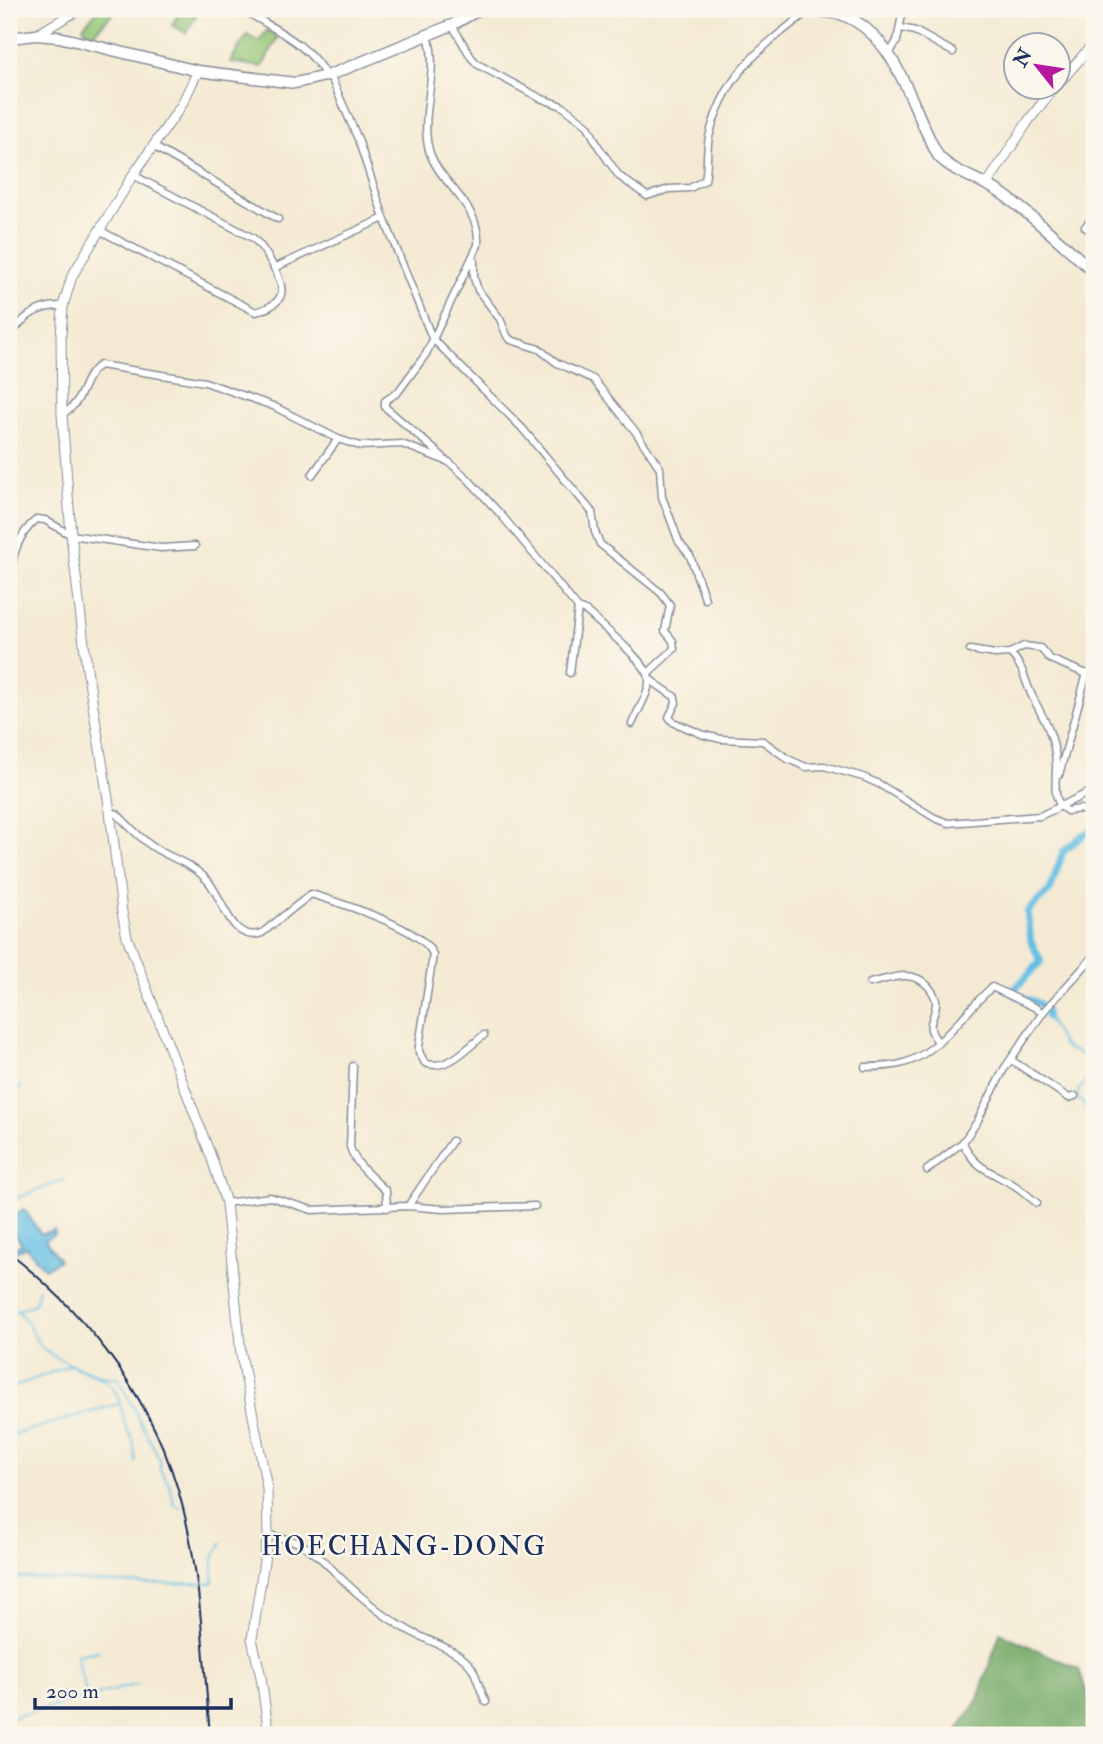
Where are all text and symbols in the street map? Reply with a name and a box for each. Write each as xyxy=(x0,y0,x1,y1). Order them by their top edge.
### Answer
north arrow xyxy=(1002,32,1072,102)
text: N xyxy=(1008,44,1038,72)
district label: HOECHANG-DONG xyxy=(261,1531,547,1563)
scale bar xyxy=(35,1667,231,1711)
text: 200 m xyxy=(46,1678,99,1705)

